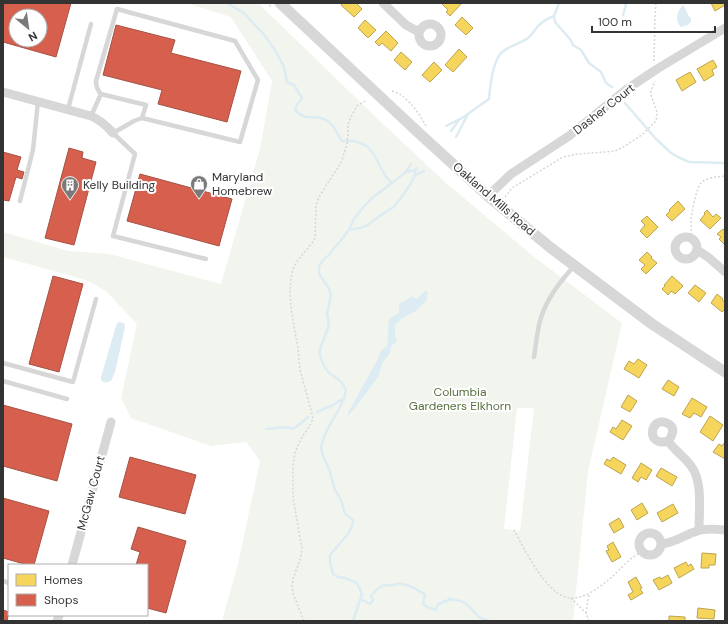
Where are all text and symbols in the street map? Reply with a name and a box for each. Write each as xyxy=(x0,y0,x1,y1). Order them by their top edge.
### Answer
north arrow xyxy=(8,8,48,48)
scale bar xyxy=(592,8,715,34)
text: 100 m xyxy=(598,14,632,30)
text: N xyxy=(26,29,40,45)
street label: Dasher Court xyxy=(570,80,638,138)
street label: Oakland Mills Road xyxy=(449,159,539,239)
place label: Maryland Homebrew xyxy=(212,169,272,199)
shop icon: Maryland Homebrew xyxy=(189,174,209,199)
building icon: Kelly Building xyxy=(60,175,80,200)
place label: Kelly Building xyxy=(83,177,156,193)
park label: Columbia Gardeners Elkhorn xyxy=(409,384,511,414)
street label: McGaw Court xyxy=(73,454,109,532)
legend xyxy=(8,564,148,616)
text: Homes xyxy=(44,572,83,588)
text: Shops xyxy=(44,592,79,608)

